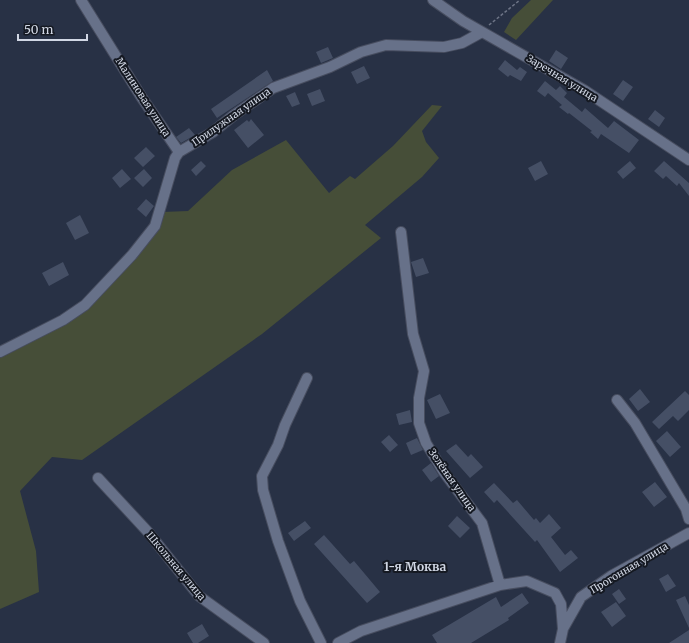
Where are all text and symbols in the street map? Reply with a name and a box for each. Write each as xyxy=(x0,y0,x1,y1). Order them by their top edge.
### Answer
scale bar xyxy=(18,16,87,42)
text: 50 m xyxy=(24,22,53,37)
street label: Заречная улица xyxy=(524,52,600,105)
street label: Малиновая улица xyxy=(113,55,174,139)
street label: Прилужная улица xyxy=(189,85,273,149)
street label: Зелёная улица xyxy=(426,446,479,514)
street label: Школьная улица xyxy=(144,529,209,603)
street label: Прогонная улица xyxy=(588,539,671,596)
district label: 1-я Моква xyxy=(384,559,446,574)

